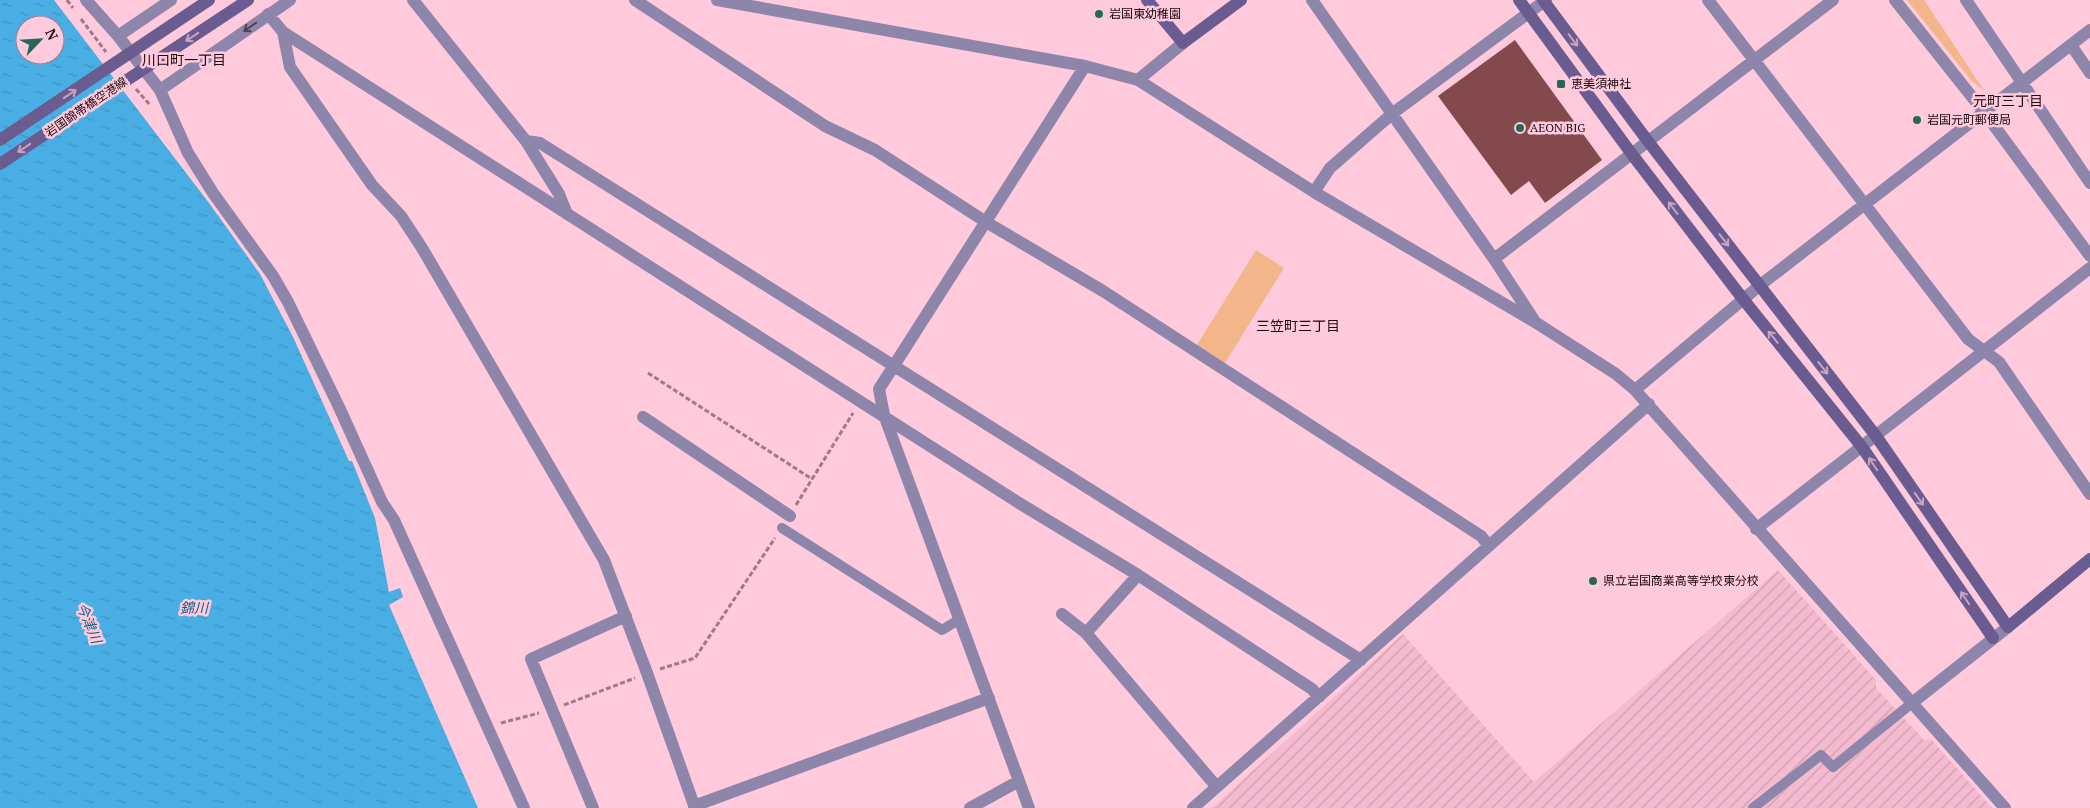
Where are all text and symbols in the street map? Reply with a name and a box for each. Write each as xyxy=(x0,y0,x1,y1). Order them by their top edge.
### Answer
place label: 岩国東幼稚園 xyxy=(1109,6,1181,21)
marker: 岩国東幼稚園 xyxy=(1093,8,1105,20)
north arrow xyxy=(15,15,65,65)
one-way arrow xyxy=(243,22,257,32)
text: N xyxy=(41,25,63,43)
one-way arrow xyxy=(186,32,200,42)
one-way arrow xyxy=(1568,33,1578,47)
district label: 川口町一丁目 xyxy=(142,50,226,69)
street label: 岩国錦帯橋空港線 xyxy=(42,74,130,140)
place label: 恵美須神社 xyxy=(1571,76,1631,91)
marker: 恵美須神社 xyxy=(1555,78,1567,90)
one-way arrow xyxy=(62,89,76,99)
district label: 元町三丁目 xyxy=(1973,91,2043,110)
place label: 岩国元町郵便局 xyxy=(1927,112,2011,127)
marker: 岩国元町郵便局 xyxy=(1911,114,1923,126)
place label: AEON BIG xyxy=(1530,120,1586,135)
marker: AEON BIG xyxy=(1514,122,1526,134)
one-way arrow xyxy=(18,143,32,153)
one-way arrow xyxy=(1668,201,1678,215)
one-way arrow xyxy=(1719,233,1729,247)
district label: 三笠町三丁目 xyxy=(1256,316,1340,335)
one-way arrow xyxy=(1767,330,1778,343)
one-way arrow xyxy=(1818,362,1829,375)
one-way arrow xyxy=(1868,457,1878,471)
one-way arrow xyxy=(1915,492,1925,506)
place label: 県立岩国商業高等学校東分校 xyxy=(1603,573,1759,588)
marker: 県立岩国商業高等学校東分校 xyxy=(1587,575,1599,587)
one-way arrow xyxy=(1960,591,1970,605)
water label: 錦川 xyxy=(180,598,210,617)
water label: 今津川 xyxy=(73,600,107,648)

